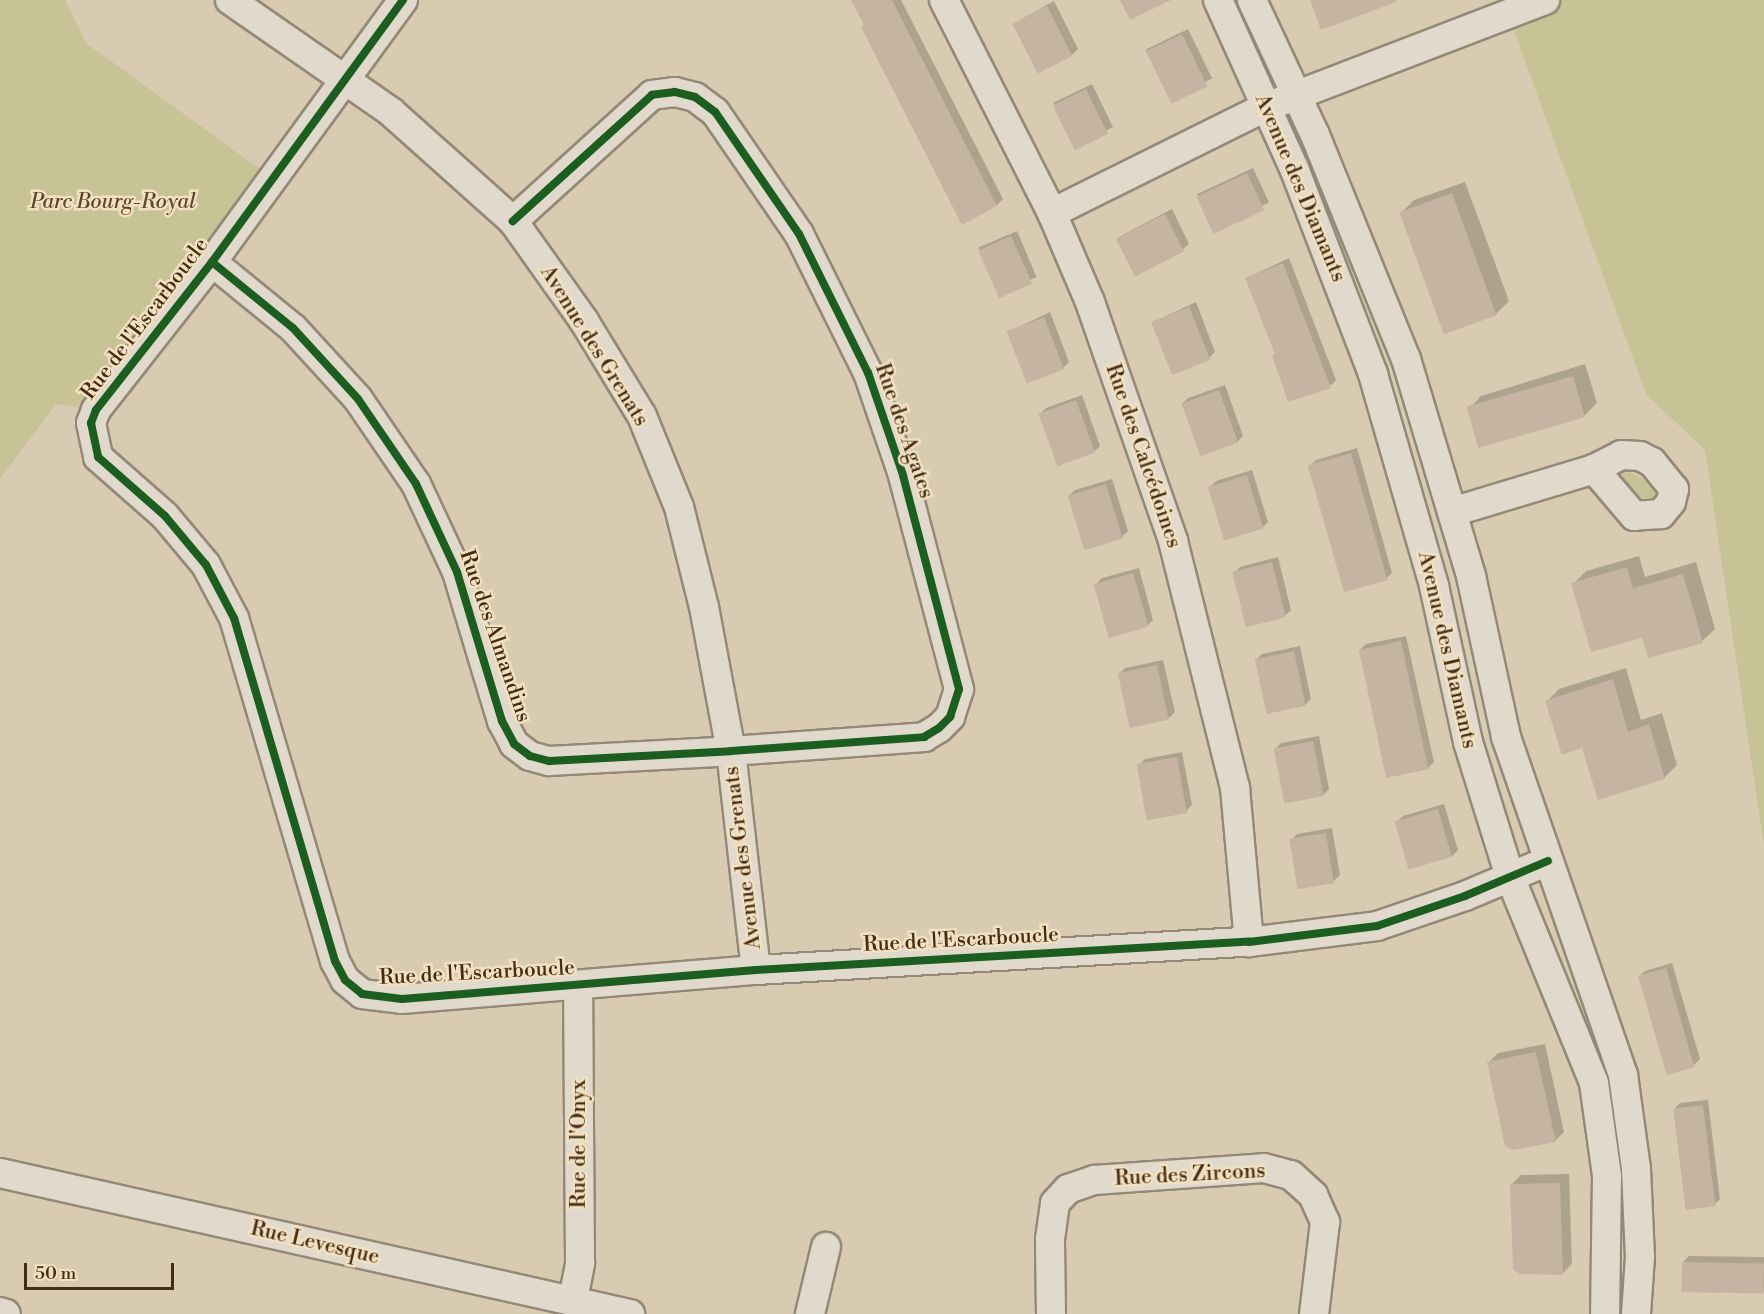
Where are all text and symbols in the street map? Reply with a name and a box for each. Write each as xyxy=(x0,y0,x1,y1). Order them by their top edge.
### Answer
street label: Avenue des Diamants xyxy=(1249,90,1351,286)
park label: Parc Bourg-Royal xyxy=(30,189,196,215)
street label: Rue de l'Escarboucle xyxy=(76,233,214,405)
street label: Avenue des Grenats xyxy=(534,261,654,431)
street label: Rue des Agates xyxy=(869,360,939,502)
street label: Rue des Calcédoines xyxy=(1100,361,1186,551)
street label: Rue des Almandins xyxy=(454,547,536,725)
street label: Avenue des Diamants xyxy=(1412,549,1482,751)
street label: Avenue des Grenats xyxy=(719,765,767,951)
street label: Rue de l'Escarboucle xyxy=(862,922,1060,958)
street label: Rue de l'Escarboucle xyxy=(378,955,576,991)
street label: Rue de l'Onyx xyxy=(566,1080,592,1208)
street label: Rue des Zircons xyxy=(1114,1158,1266,1192)
street label: Rue Levesque xyxy=(248,1216,382,1270)
scale bar xyxy=(27,1251,177,1289)
text: 50 m xyxy=(35,1262,76,1285)

